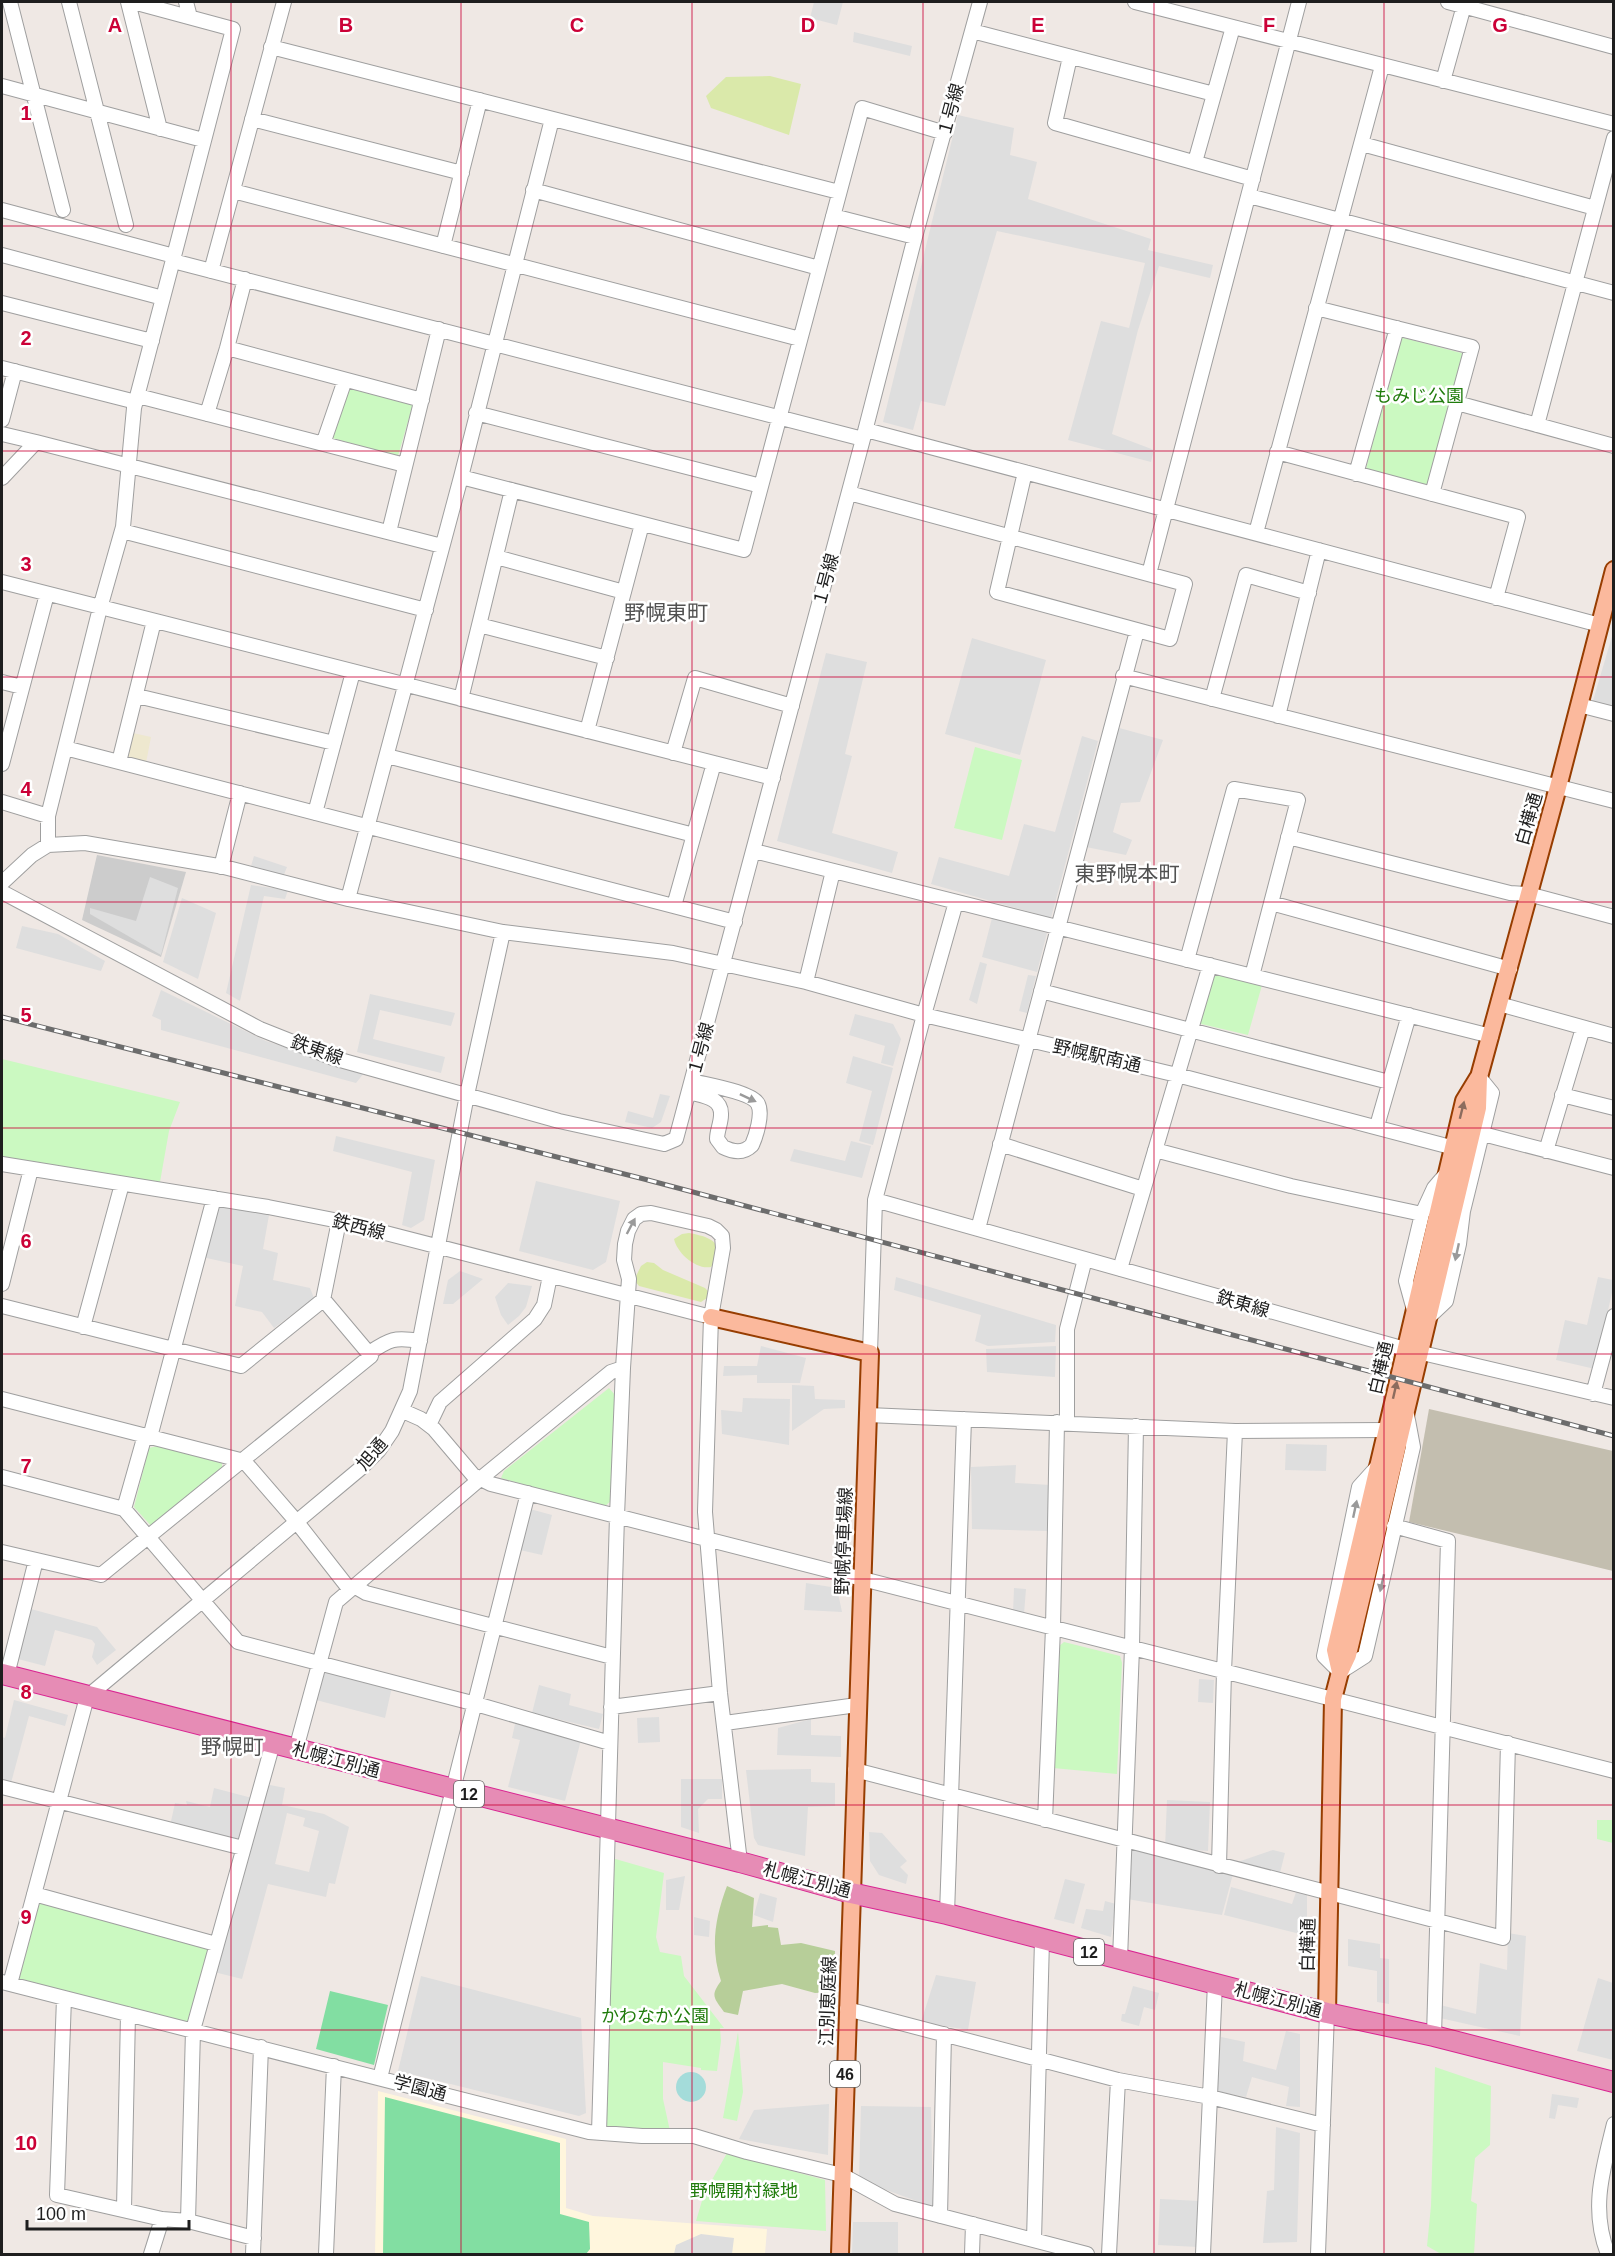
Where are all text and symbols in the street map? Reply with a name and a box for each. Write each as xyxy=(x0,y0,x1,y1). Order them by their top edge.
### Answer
text: A xyxy=(108,14,122,36)
text: B xyxy=(339,14,353,36)
text: C xyxy=(570,14,584,36)
text: D xyxy=(801,14,815,36)
text: E xyxy=(1031,14,1045,36)
text: F xyxy=(1263,14,1275,36)
text: G xyxy=(1492,14,1508,36)
street label: １号線 xyxy=(934,81,968,139)
text: 1 xyxy=(20,102,32,124)
text: 2 xyxy=(20,327,32,349)
park label: もみじ公園 xyxy=(1374,386,1464,406)
street label: １号線 xyxy=(809,551,843,609)
text: 3 xyxy=(20,553,32,575)
district label: 野幌東町 xyxy=(624,601,708,624)
text: 4 xyxy=(20,778,32,800)
street label: 白樺通 xyxy=(1512,790,1546,848)
district label: 東野幌本町 xyxy=(1075,862,1180,885)
text: 5 xyxy=(20,1004,32,1026)
street label: １号線 xyxy=(684,1020,718,1078)
street label: 鉄東線 xyxy=(288,1031,346,1069)
street label: 野幌駅南通 xyxy=(1051,1036,1143,1076)
one-way arrow xyxy=(739,1093,757,1103)
one-way arrow xyxy=(1457,1101,1467,1119)
street label: 鉄西線 xyxy=(330,1211,388,1243)
one-way arrow xyxy=(626,1217,636,1235)
text: 6 xyxy=(20,1230,32,1252)
one-way arrow xyxy=(1452,1243,1462,1261)
street label: 鉄東線 xyxy=(1214,1287,1272,1321)
street label: 白樺通 xyxy=(1365,1339,1397,1397)
one-way arrow xyxy=(1391,1381,1401,1399)
street label: 旭通 xyxy=(353,1434,391,1474)
text: 7 xyxy=(20,1455,32,1477)
street label: 野幌停車場線 xyxy=(832,1487,856,1595)
one-way arrow xyxy=(1351,1499,1360,1518)
one-way arrow xyxy=(1376,1573,1386,1592)
text: 8 xyxy=(20,1681,32,1703)
district label: 野幌町 xyxy=(201,1735,264,1758)
street label: 札幌江別通 xyxy=(290,1739,382,1781)
road number: 12 xyxy=(454,1781,484,1807)
street label: 札幌江別通 xyxy=(761,1859,853,1901)
text: 9 xyxy=(20,1906,32,1928)
street label: 白樺通 xyxy=(1298,1918,1318,1972)
road number: 12 xyxy=(1074,1939,1104,1965)
street label: 江別恵庭線 xyxy=(816,1956,840,2046)
street label: 札幌江別通 xyxy=(1232,1979,1324,2021)
park label: かわなか公園 xyxy=(601,2006,709,2026)
road number: 46 xyxy=(830,2061,860,2087)
street label: 学園通 xyxy=(391,2071,449,2105)
text: 10 xyxy=(15,2132,37,2154)
park label: 野幌開村緑地 xyxy=(690,2181,798,2201)
scale bar xyxy=(27,2193,189,2231)
text: 100 m xyxy=(36,2204,86,2224)

